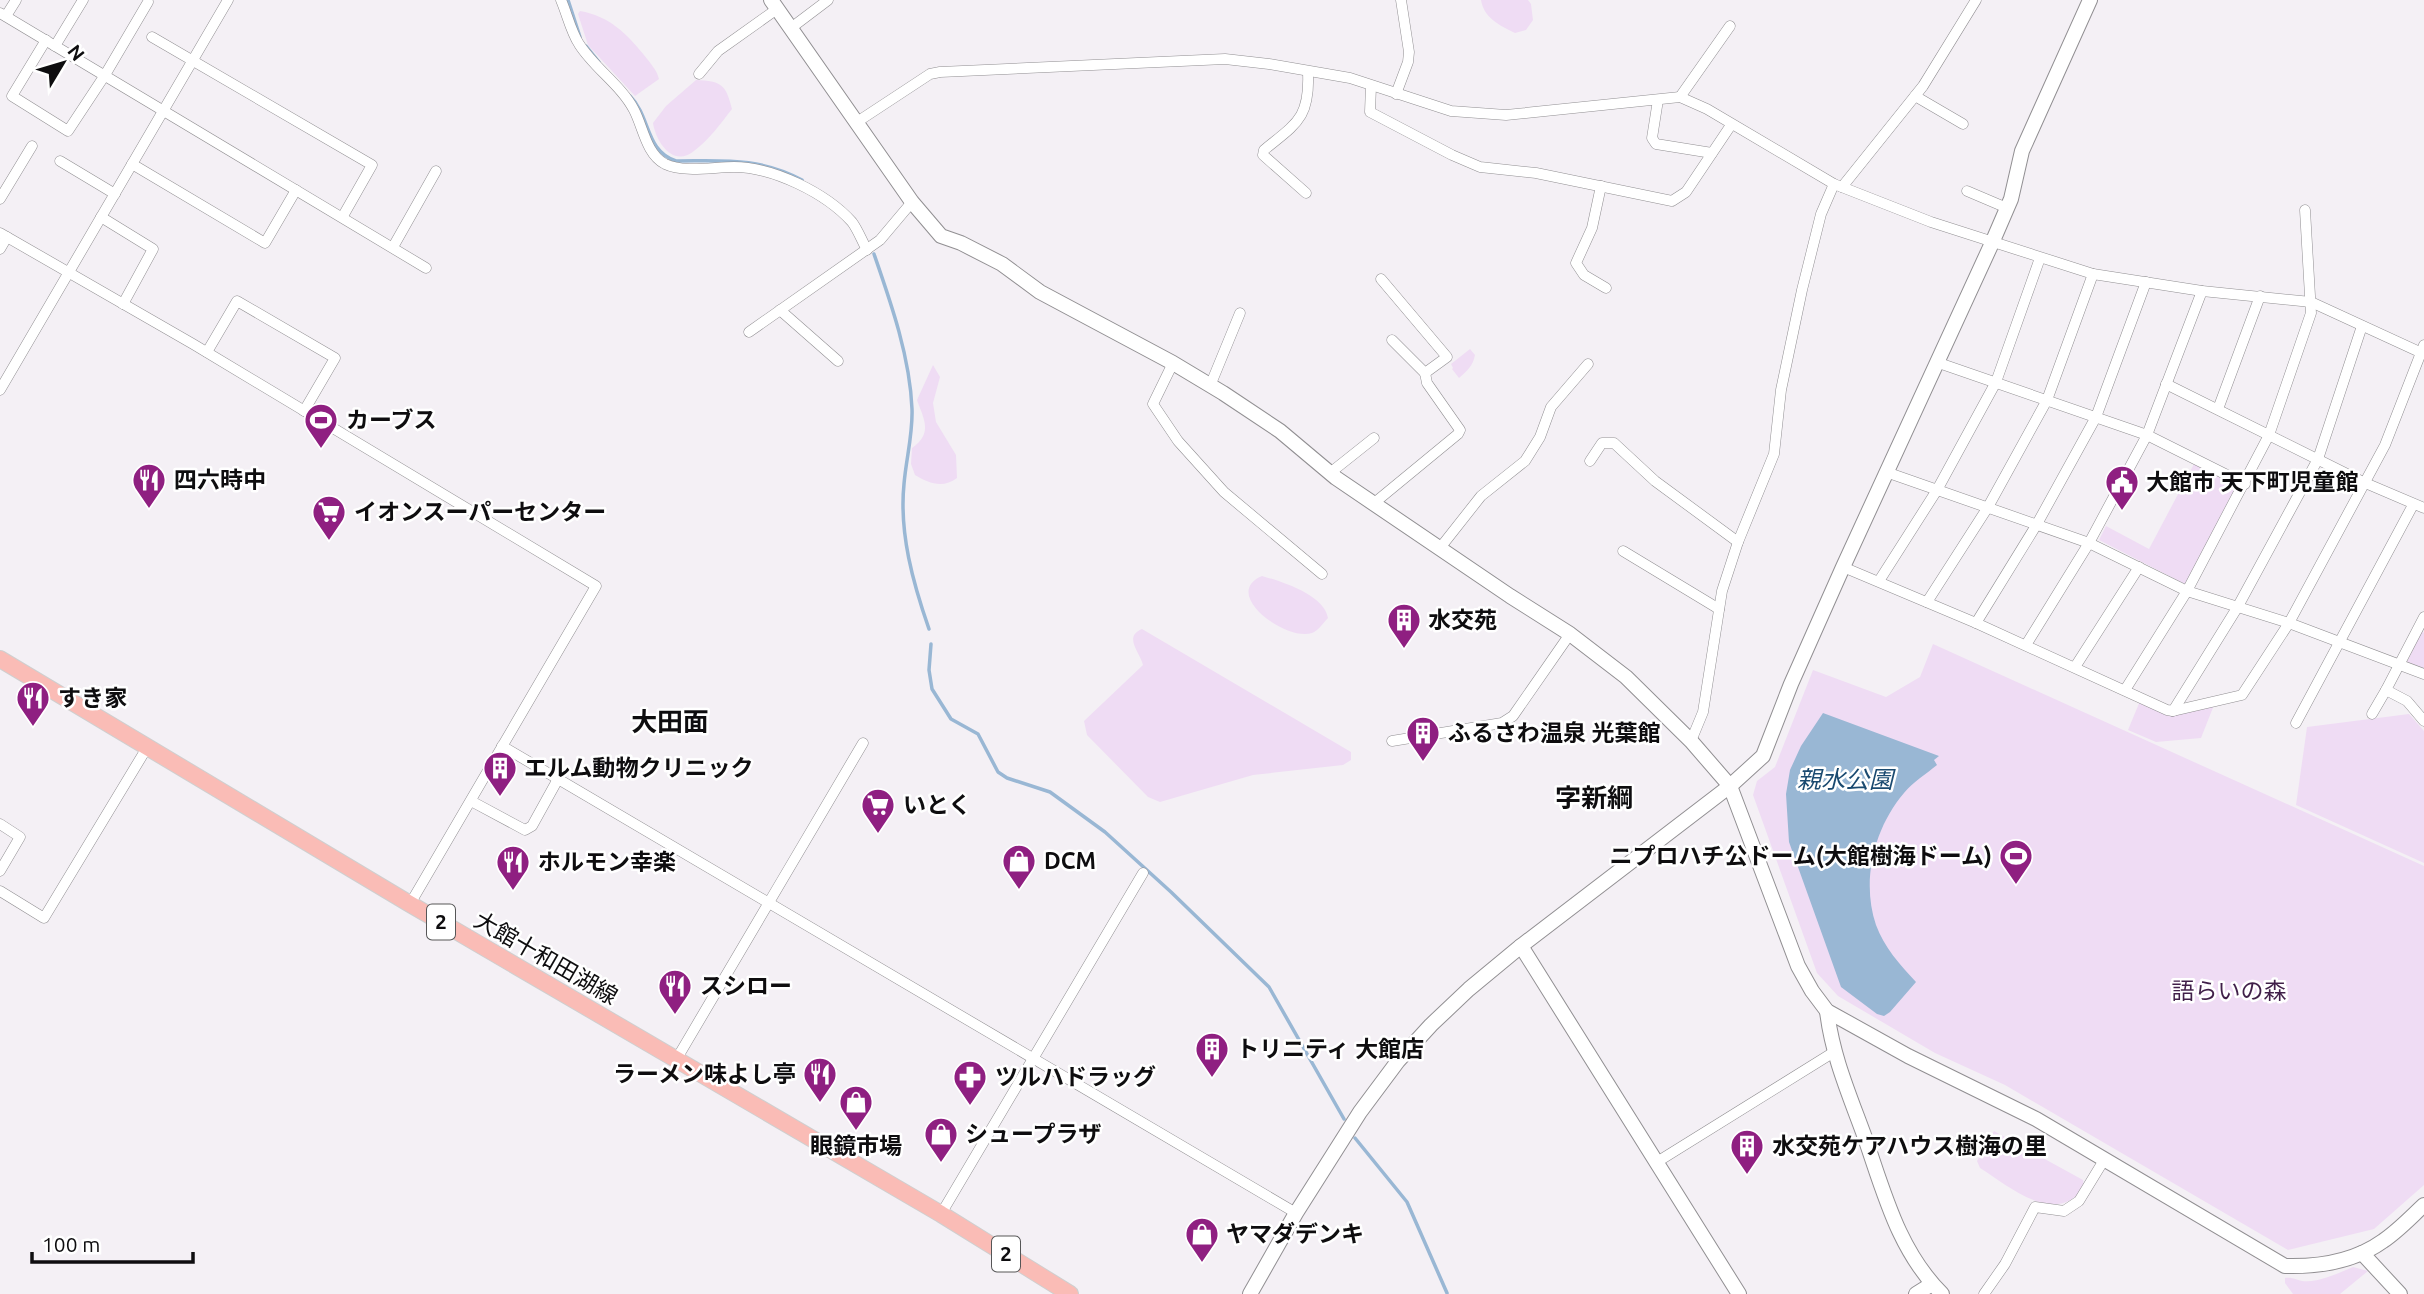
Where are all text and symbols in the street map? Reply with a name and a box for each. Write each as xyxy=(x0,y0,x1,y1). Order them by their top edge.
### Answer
north arrow xyxy=(28,28,98,98)
text: N xyxy=(63,40,89,65)
sports icon: カーブス xyxy=(302,401,340,450)
place label: カーブス xyxy=(346,407,437,432)
restaurant icon: 四六時中 xyxy=(130,461,168,510)
public building icon: 大館市 天下町児童館 xyxy=(2103,463,2141,512)
place label: 四六時中 xyxy=(174,467,266,492)
place label: 大館市 天下町児童館 xyxy=(2146,469,2358,494)
supermarket icon: イオンスーパーセンター xyxy=(310,493,348,542)
place label: イオンスーパーセンター xyxy=(354,499,606,524)
building icon: 水交苑 xyxy=(1385,601,1423,650)
place label: 水交苑 xyxy=(1428,607,1497,632)
restaurant icon: すき家 xyxy=(14,679,52,728)
place label: すき家 xyxy=(58,685,127,710)
district label: 大田面 xyxy=(631,707,709,736)
building icon: ふるさわ温泉 光葉館 xyxy=(1404,714,1442,763)
place label: ふるさわ温泉 光葉館 xyxy=(1448,720,1660,745)
building icon: エルム動物クリニック xyxy=(481,749,519,798)
place label: エルム動物クリニック xyxy=(524,755,754,780)
water label: 親水公園 xyxy=(1797,766,1896,793)
district label: 字新綱 xyxy=(1555,783,1633,812)
supermarket icon: いとく xyxy=(859,786,897,835)
place label: いとく xyxy=(903,792,971,817)
sports icon: ニプロハチ公ドーム(大館樹海ドーム) xyxy=(1997,837,2035,886)
shop icon: DCM xyxy=(1000,842,1038,891)
restaurant icon: ホルモン幸楽 xyxy=(494,843,532,892)
place label: ニプロハチ公ドーム(大館樹海ドーム) xyxy=(1609,843,1992,869)
place label: DCM xyxy=(1044,848,1096,873)
place label: ホルモン幸楽 xyxy=(538,849,676,874)
road number: 2 xyxy=(427,904,455,940)
street label: 大館十和田湖線 xyxy=(470,906,622,1009)
restaurant icon: スシロー xyxy=(656,967,694,1016)
place label: スシロー xyxy=(700,973,792,998)
park label: 語らいの森 xyxy=(2172,978,2287,1003)
building icon: トリニティ 大館店 xyxy=(1193,1030,1231,1079)
place label: トリニティ 大館店 xyxy=(1236,1036,1424,1061)
restaurant icon: ラーメン味よし亭 xyxy=(801,1055,839,1104)
pharmacy icon: ツルハドラッグ xyxy=(951,1058,989,1107)
place label: ラーメン味よし亭 xyxy=(613,1061,796,1086)
place label: ツルハドラッグ xyxy=(995,1064,1156,1089)
shop icon: 眼鏡市場 xyxy=(837,1083,875,1132)
shop icon: シュープラザ xyxy=(922,1115,960,1164)
place label: シュープラザ xyxy=(965,1121,1102,1146)
building icon: 水交苑ケアハウス樹海の里 xyxy=(1728,1127,1766,1176)
place label: 眼鏡市場 xyxy=(810,1133,902,1158)
place label: 水交苑ケアハウス樹海の里 xyxy=(1772,1133,2047,1158)
shop icon: ヤマダデンキ xyxy=(1183,1215,1221,1264)
scale bar xyxy=(32,1220,192,1264)
place label: ヤマダデンキ xyxy=(1226,1221,1364,1246)
text: 100 m xyxy=(42,1232,100,1256)
road number: 2 xyxy=(992,1236,1020,1272)

